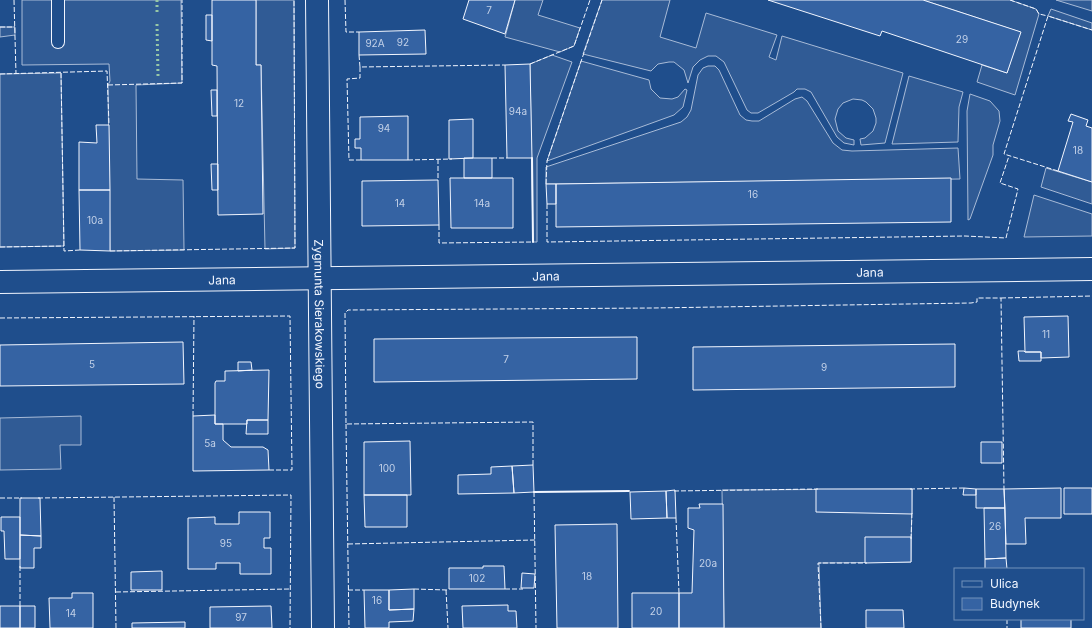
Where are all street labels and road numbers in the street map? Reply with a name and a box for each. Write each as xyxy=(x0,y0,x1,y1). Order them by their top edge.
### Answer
street label: Zygmunta Sierakowskiego xyxy=(312,239,328,389)
street label: Jana xyxy=(856,264,884,279)
street label: Jana xyxy=(532,268,560,283)
street label: Jana xyxy=(208,272,236,287)

